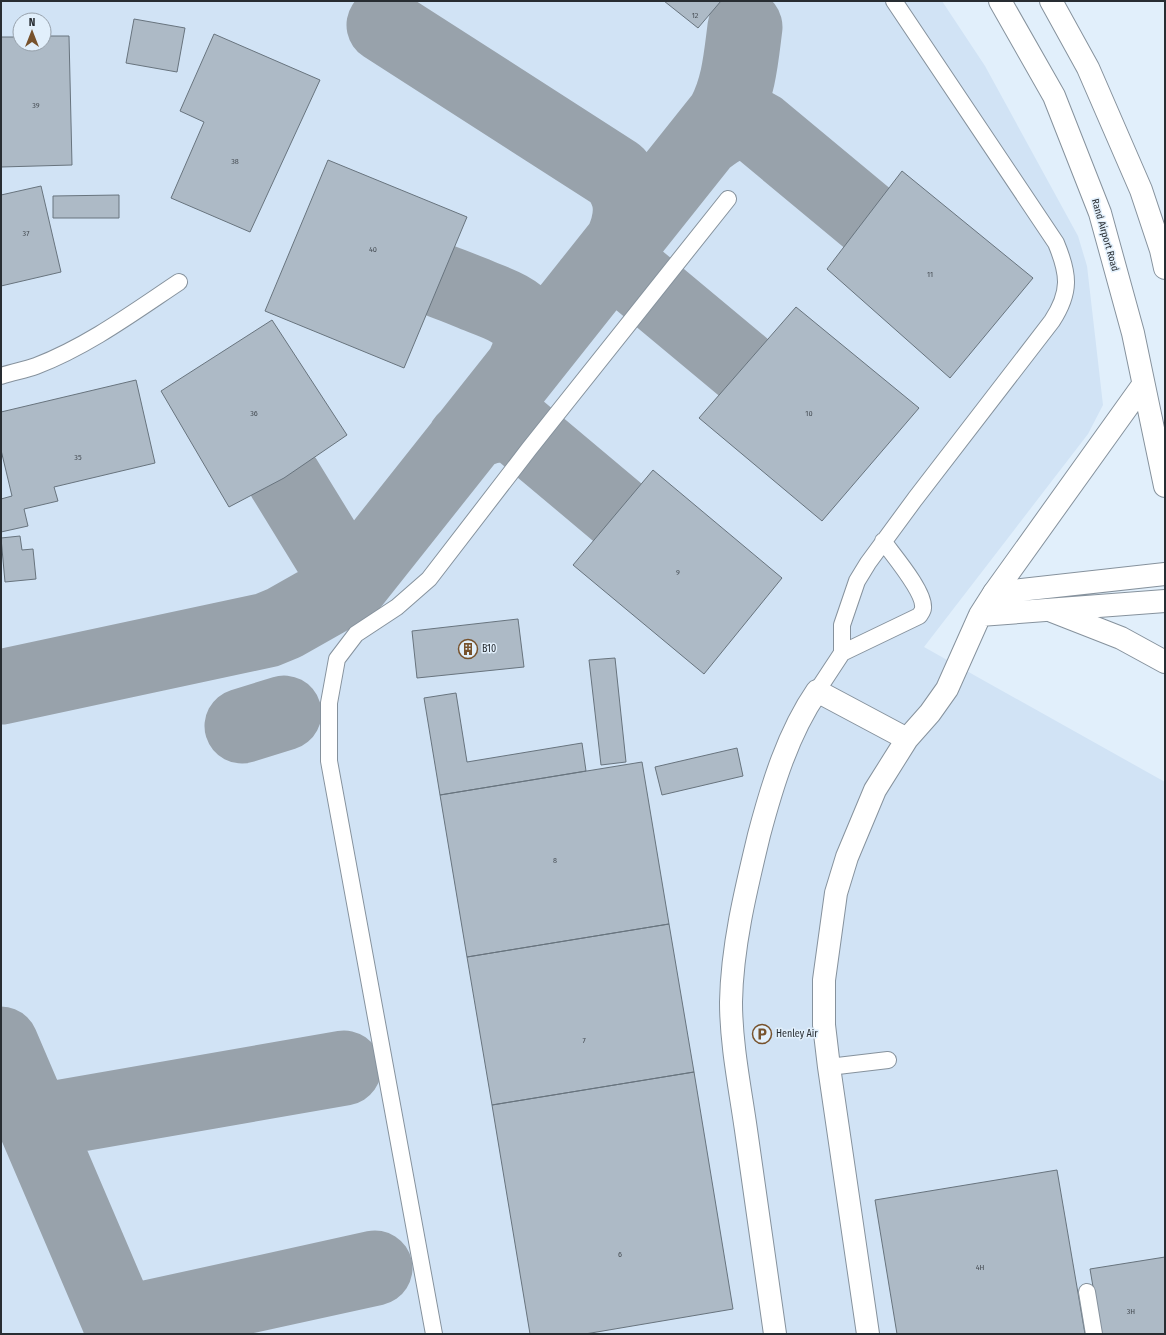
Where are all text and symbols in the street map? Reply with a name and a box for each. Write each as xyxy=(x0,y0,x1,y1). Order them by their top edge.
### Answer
house number: 12 xyxy=(692,11,699,20)
north arrow xyxy=(12,12,52,52)
text: N xyxy=(29,16,35,29)
house number: 39 xyxy=(32,101,40,110)
house number: 38 xyxy=(231,157,239,166)
street label: Rand Airport Road xyxy=(1089,197,1121,273)
house number: 37 xyxy=(23,229,30,238)
house number: 40 xyxy=(369,245,377,254)
house number: 11 xyxy=(927,270,933,279)
house number: 36 xyxy=(250,409,258,418)
house number: 10 xyxy=(805,409,813,418)
house number: 35 xyxy=(74,453,82,462)
house number: 9 xyxy=(676,568,680,577)
building icon: B10 xyxy=(457,638,479,660)
place label: B10 xyxy=(482,643,496,655)
house number: 8 xyxy=(553,856,557,865)
parking icon: Henley Air xyxy=(751,1023,773,1045)
place label: Henley Air xyxy=(776,1028,818,1040)
house number: 7 xyxy=(582,1036,586,1045)
house number: 6 xyxy=(618,1250,622,1259)
house number: 4H xyxy=(976,1263,985,1272)
house number: 3H xyxy=(1127,1307,1135,1316)

